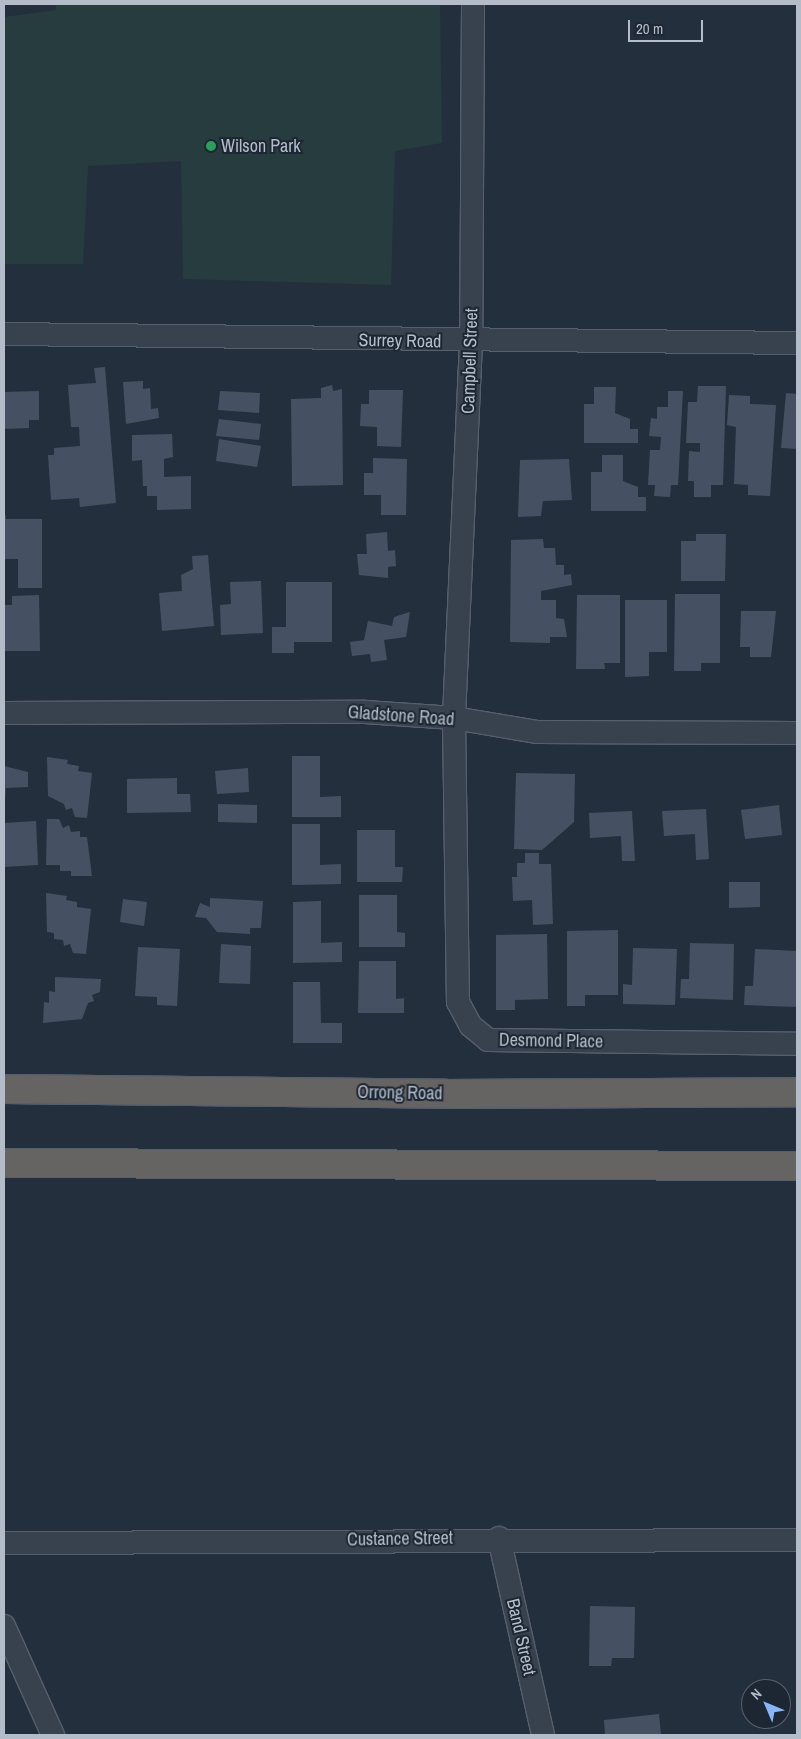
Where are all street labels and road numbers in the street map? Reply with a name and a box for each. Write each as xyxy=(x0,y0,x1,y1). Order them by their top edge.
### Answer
street label: Campbell Street xyxy=(457,308,483,414)
street label: Surrey Road xyxy=(358,329,442,353)
street label: Gladstone Road xyxy=(347,702,455,730)
street label: Desmond Place xyxy=(499,1029,603,1053)
street label: Orrong Road xyxy=(357,1081,443,1105)
street label: Custance Street xyxy=(347,1527,453,1551)
street label: Band Street xyxy=(502,1597,540,1677)

